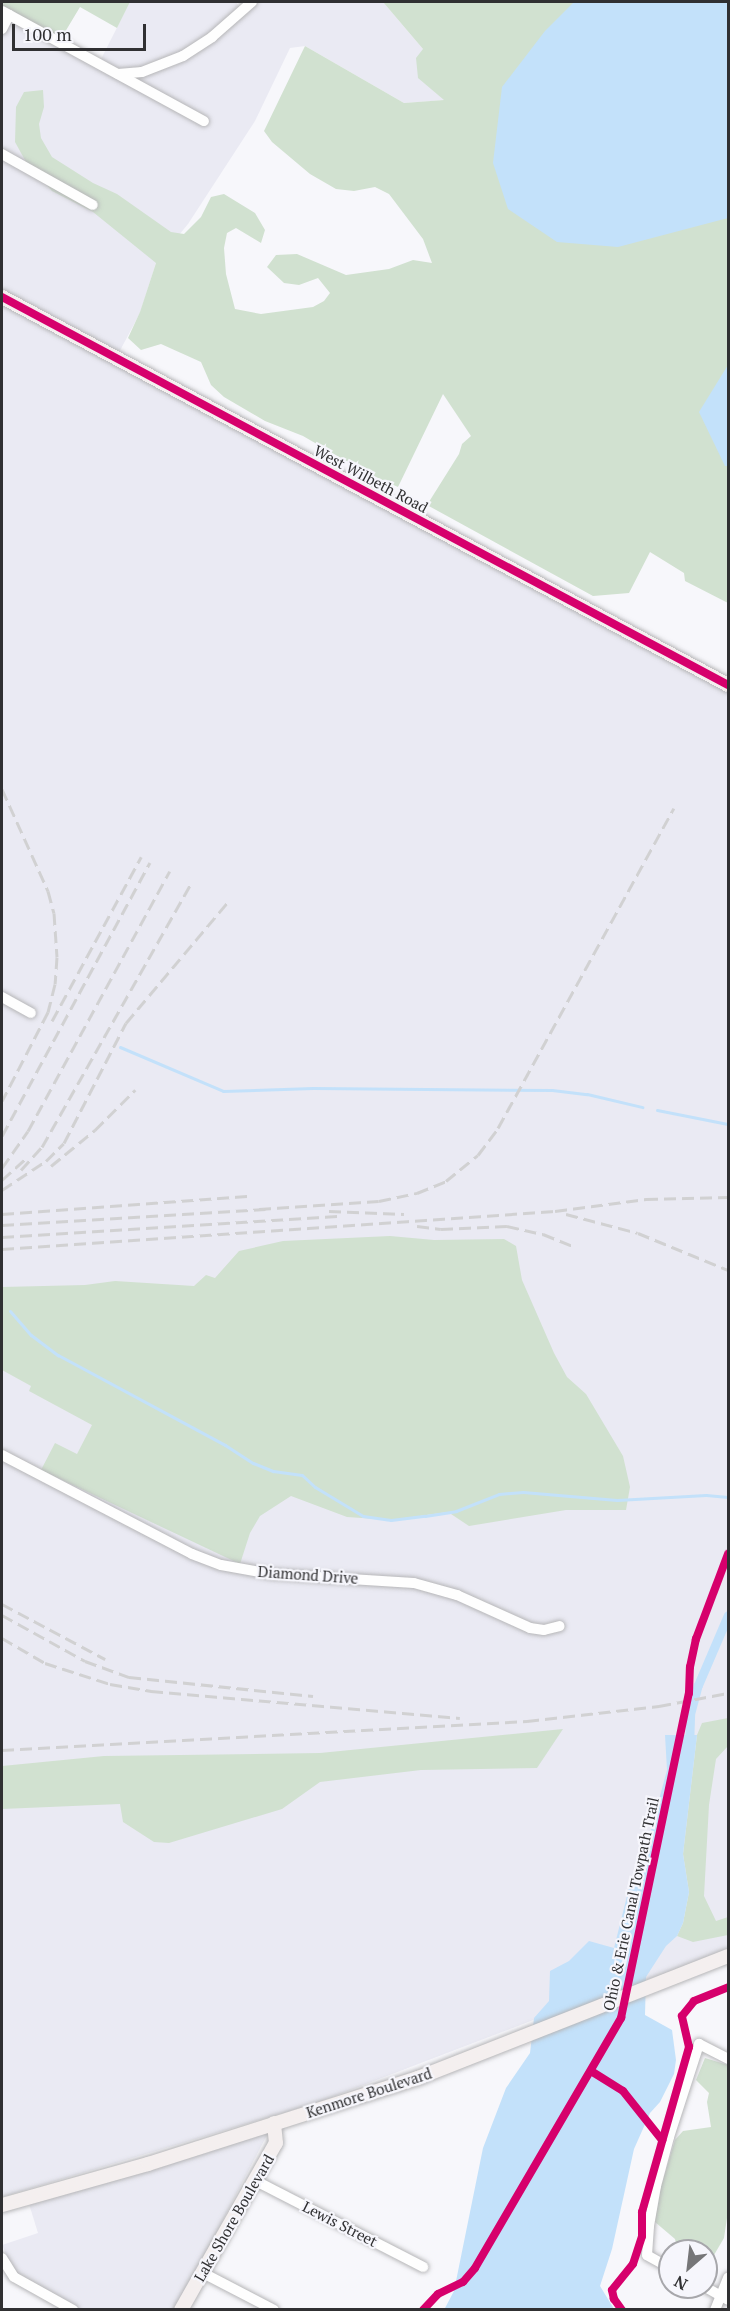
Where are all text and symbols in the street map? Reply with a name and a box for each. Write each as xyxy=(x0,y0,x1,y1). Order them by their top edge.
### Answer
scale bar xyxy=(15,12,148,50)
text: 100 m xyxy=(23,22,72,46)
street label: West Wilbeth Road xyxy=(311,441,431,517)
street label: Diamond Drive xyxy=(257,1563,359,1587)
street label: Ohio & Erie Canal Towpath Trail xyxy=(600,1796,662,2012)
street label: Kenmore Boulevard xyxy=(304,2064,434,2122)
street label: Lake Shore Boulevard xyxy=(190,2151,278,2285)
street label: Lewis Street xyxy=(300,2198,380,2250)
north arrow xyxy=(658,2239,718,2299)
text: N xyxy=(670,2271,691,2296)

